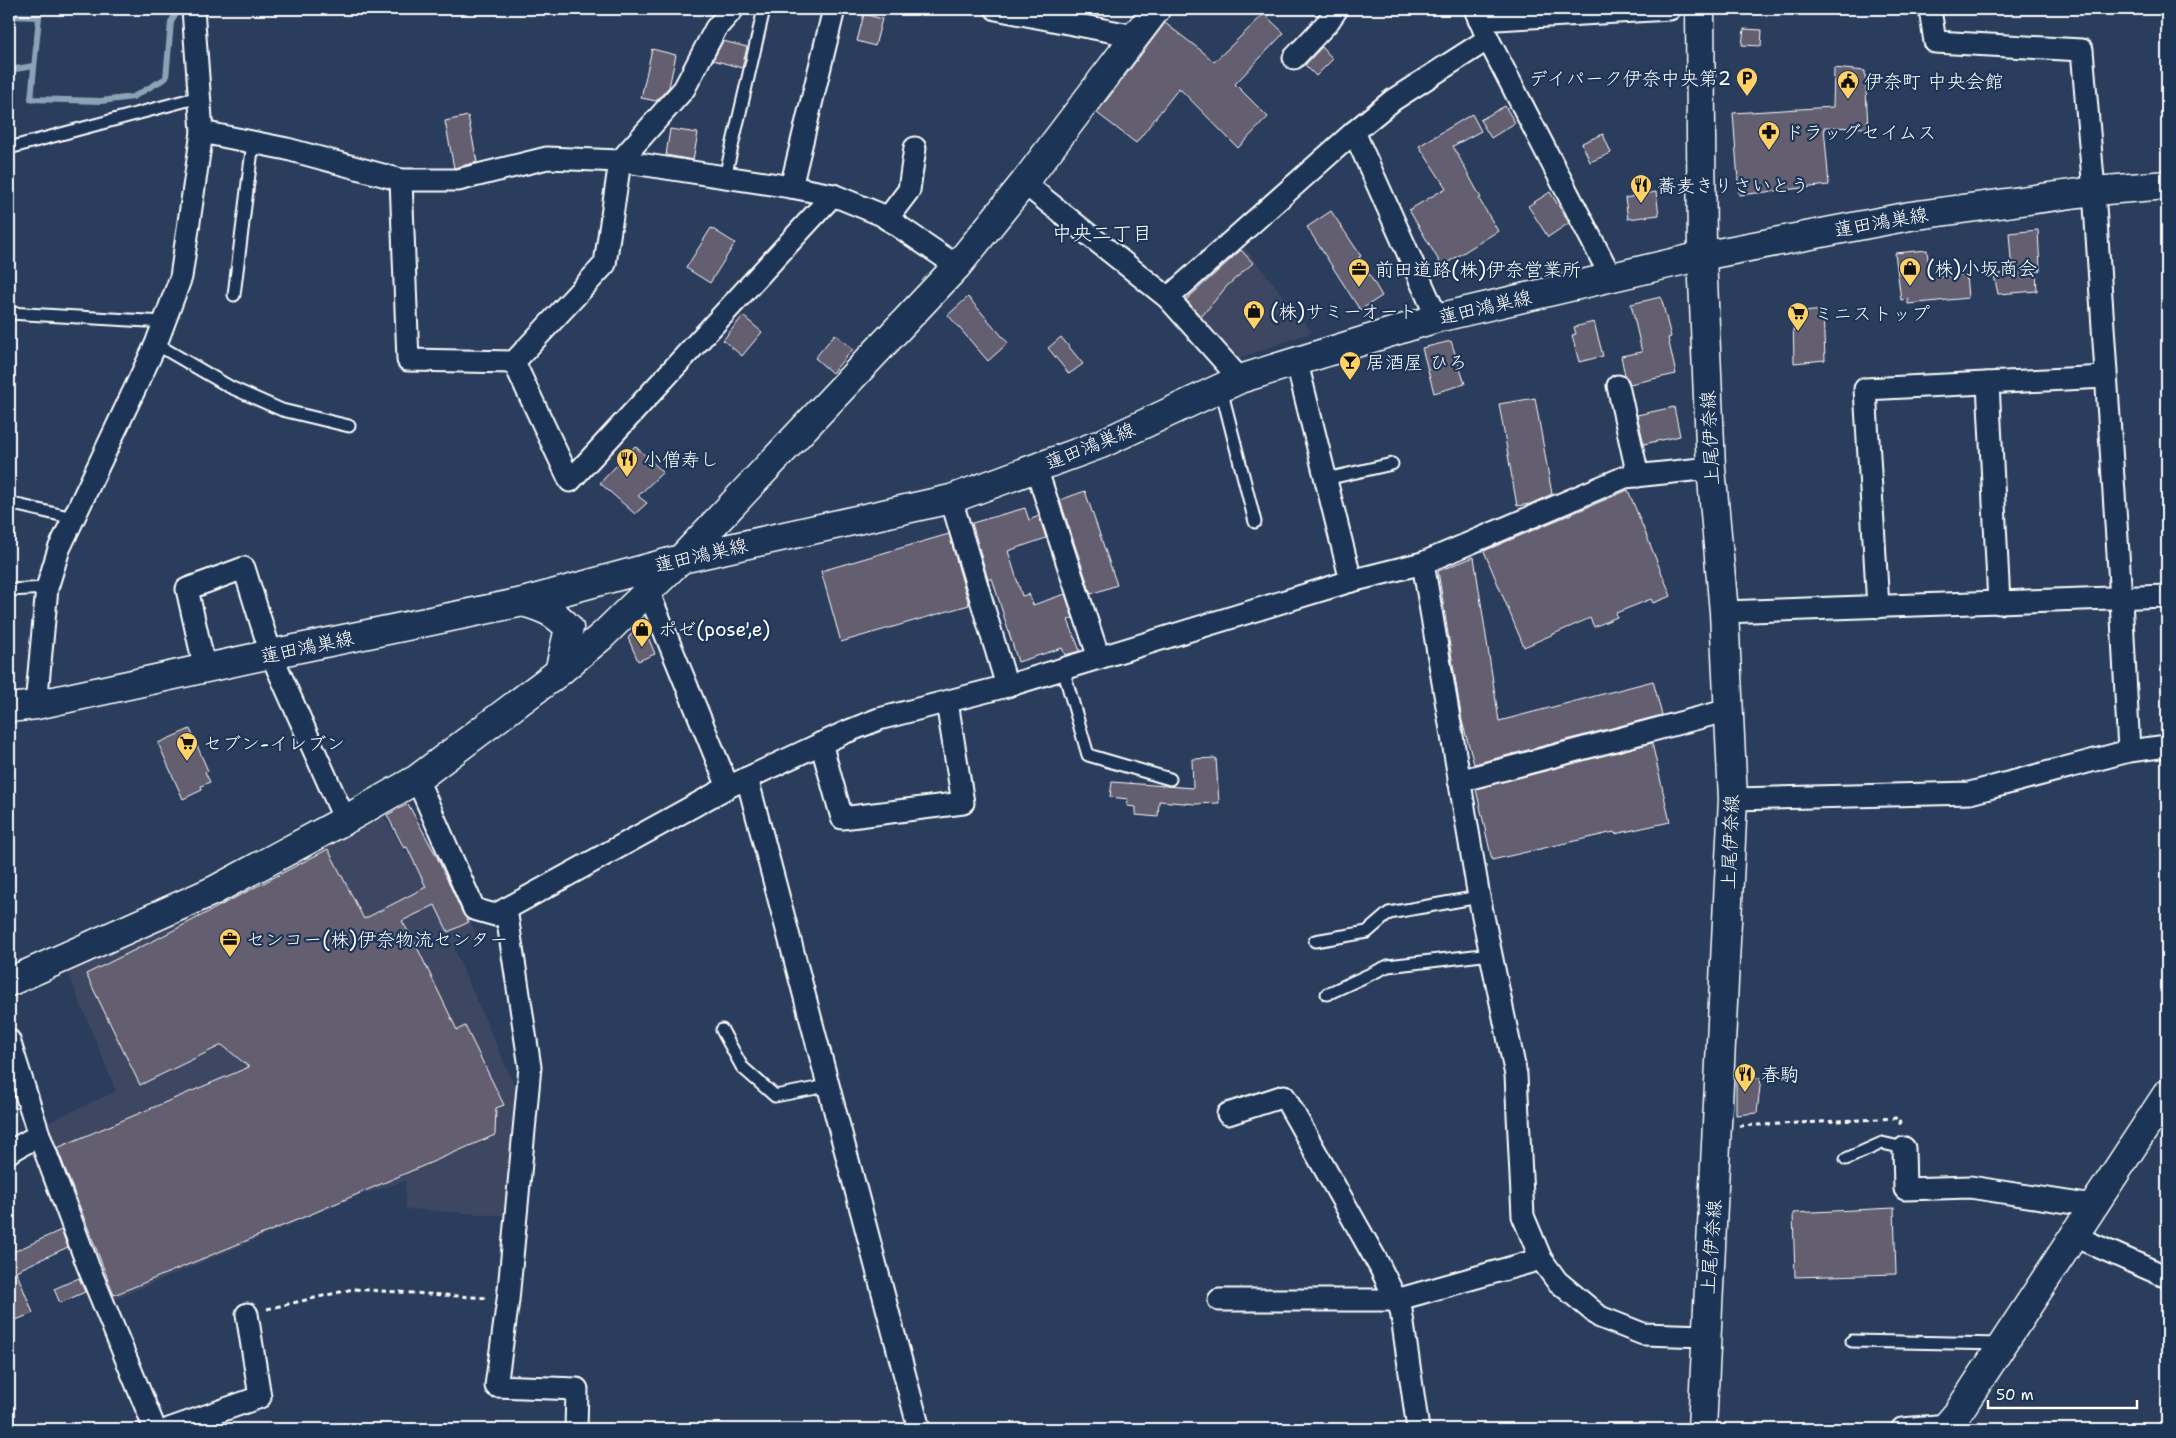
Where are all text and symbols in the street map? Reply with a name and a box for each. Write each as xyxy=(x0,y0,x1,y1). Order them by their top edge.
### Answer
place label: デイパーク伊奈中央第2 xyxy=(1529,66,1731,91)
parking icon: デイパーク伊奈中央第2 xyxy=(1735,66,1759,97)
public building icon: 伊奈町 中央会館 xyxy=(1836,69,1860,100)
place label: 伊奈町 中央会館 xyxy=(1864,69,2003,94)
pharmacy icon: ドラッグセイムス xyxy=(1757,120,1781,151)
place label: ドラッグセイムス xyxy=(1785,120,1936,145)
restaurant icon: 蕎麦きりさいとう xyxy=(1629,173,1653,204)
place label: 蕎麦きりさいとう xyxy=(1657,173,1809,198)
street label: 蓮田鴻巣線 xyxy=(1832,201,1930,243)
district label: 中央二丁目 xyxy=(1052,220,1152,246)
shop icon: (株)小坂商会 xyxy=(1898,256,1922,287)
place label: (株)小坂商会 xyxy=(1926,256,2037,281)
office icon: 前田道路(株)伊奈営業所 xyxy=(1347,257,1371,288)
place label: 前田道路(株)伊奈営業所 xyxy=(1375,257,1581,282)
street label: 蓮田鴻巣線 xyxy=(1436,284,1534,330)
shop icon: (株)サミーオート xyxy=(1242,299,1266,330)
place label: (株)サミーオート xyxy=(1270,299,1418,324)
supermarket icon: ミニストップ xyxy=(1786,301,1810,332)
place label: ミニストップ xyxy=(1814,301,1930,326)
bar icon: 居酒屋 ひろ xyxy=(1338,350,1362,381)
place label: 居酒屋 ひろ xyxy=(1366,350,1467,375)
street label: 上尾伊奈線 xyxy=(1695,390,1725,486)
street label: 蓮田鴻巣線 xyxy=(1041,417,1139,475)
restaurant icon: 小僧寿し xyxy=(615,447,639,478)
place label: 小僧寿し xyxy=(643,447,719,472)
street label: 蓮田鴻巣線 xyxy=(652,532,750,578)
shop icon: ポゼ(pose',e) xyxy=(630,617,654,648)
place label: ポゼ(pose',e) xyxy=(658,617,770,642)
street label: 蓮田鴻巣線 xyxy=(258,625,356,669)
supermarket icon: セブン-イレブン xyxy=(175,731,199,762)
place label: セブン-イレブン xyxy=(203,731,345,756)
street label: 上尾伊奈線 xyxy=(1716,794,1744,890)
office icon: センコー(株)伊奈物流センター xyxy=(218,927,242,958)
place label: センコー(株)伊奈物流センター xyxy=(246,927,508,952)
restaurant icon: 春駒 xyxy=(1733,1062,1757,1093)
place label: 春駒 xyxy=(1761,1062,1799,1087)
street label: 上尾伊奈線 xyxy=(1695,1199,1727,1295)
scale bar xyxy=(1988,1378,2137,1410)
text: 50 m xyxy=(1996,1385,2034,1405)

